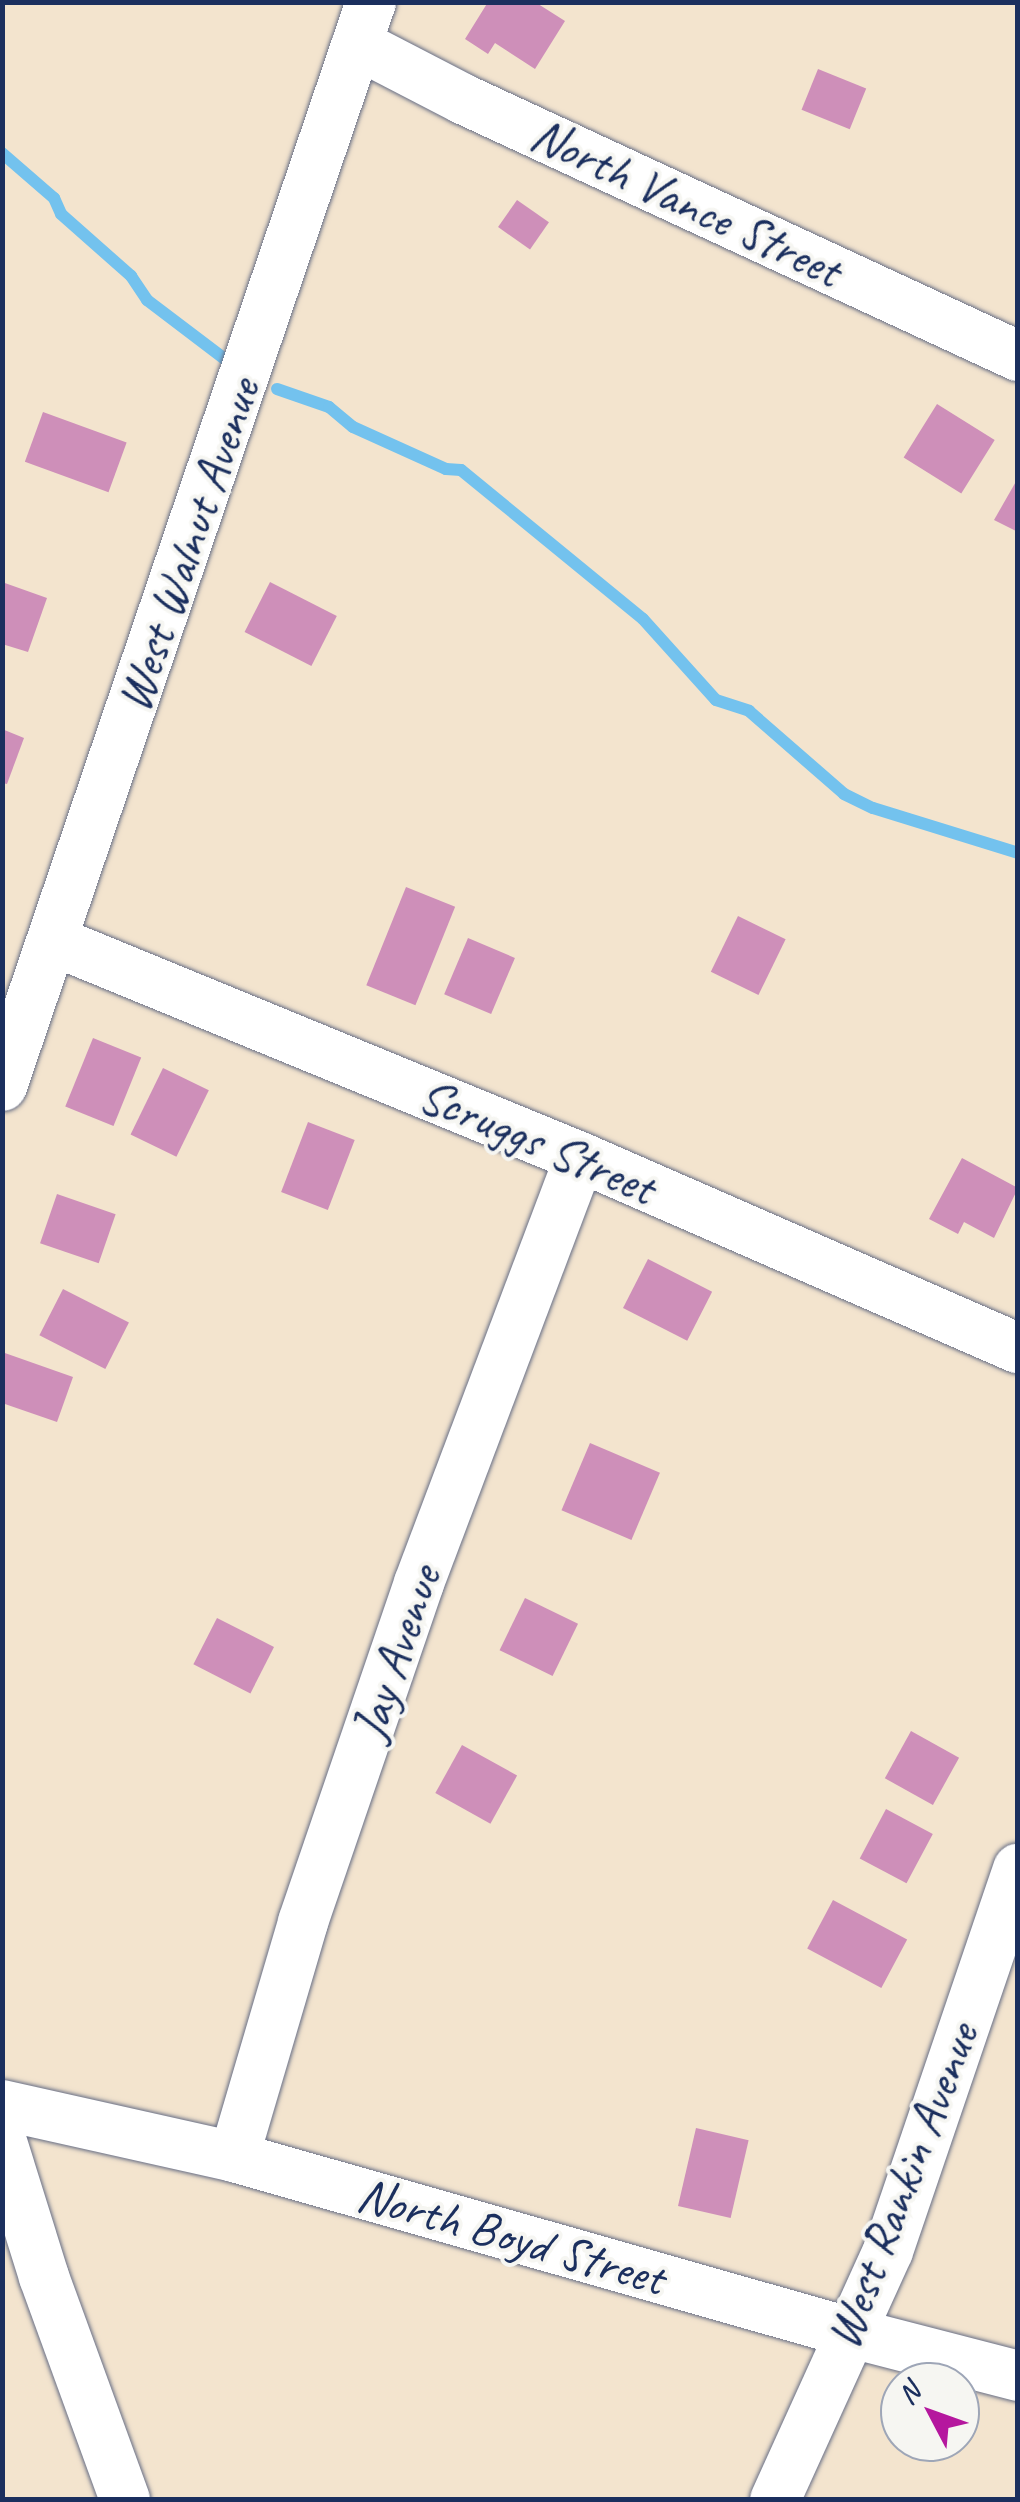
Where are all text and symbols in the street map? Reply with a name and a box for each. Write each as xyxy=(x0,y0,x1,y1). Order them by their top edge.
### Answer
street label: North Vance Street xyxy=(520,103,852,301)
street label: West Walnut Avenue xyxy=(103,370,273,720)
street label: Scruggs Street xyxy=(410,1064,664,1218)
street label: Jay Avenue xyxy=(338,1558,454,1748)
street label: West Rankin Avenue xyxy=(812,2014,992,2358)
street label: North Boyd Street xyxy=(350,2163,672,2309)
north arrow xyxy=(880,2362,980,2462)
text: N xyxy=(890,2375,927,2411)

